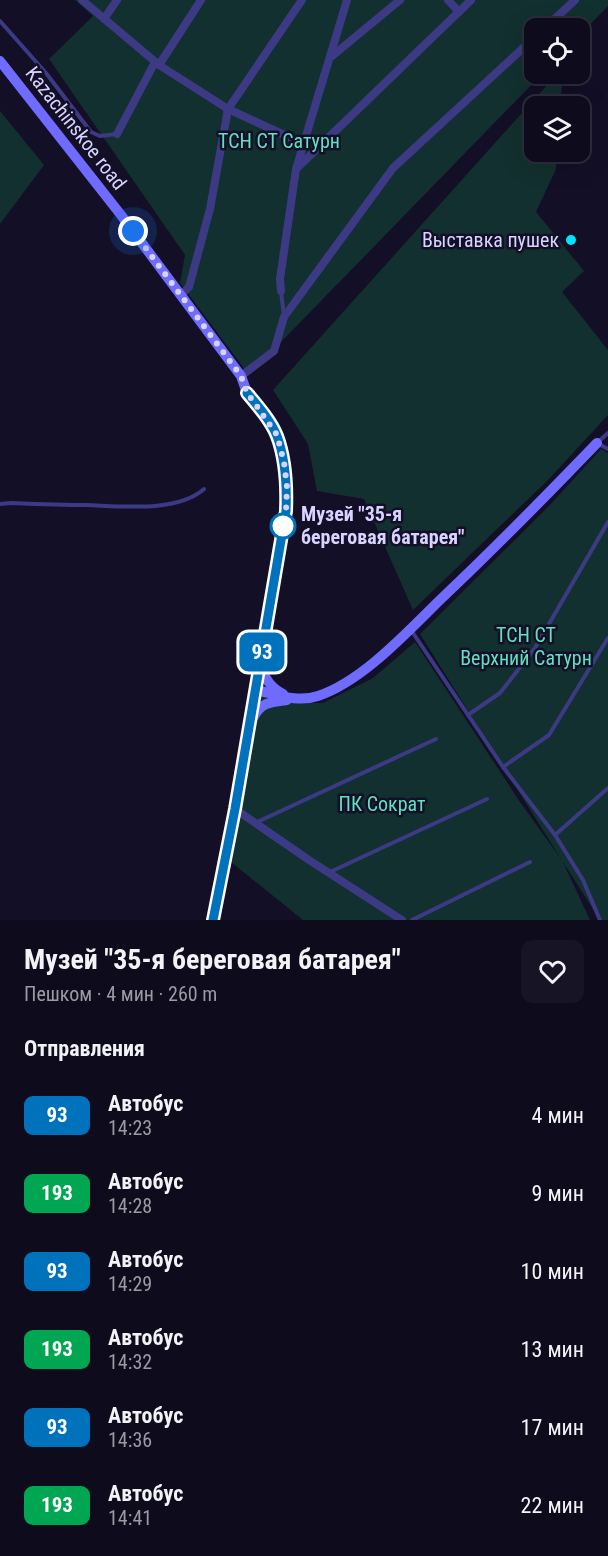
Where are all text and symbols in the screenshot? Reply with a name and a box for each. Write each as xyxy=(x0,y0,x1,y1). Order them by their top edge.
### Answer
map controls xyxy=(524,18,590,162)
button: locate xyxy=(524,18,590,84)
street label: Kazachinskoe road xyxy=(20,62,132,194)
button: layers xyxy=(524,96,590,162)
park label: ТСН СТ Сатурн xyxy=(218,129,340,153)
your location xyxy=(118,216,148,246)
place label: Выставка пушек xyxy=(422,228,559,252)
marker: Выставка пушек xyxy=(564,233,578,247)
place label: Музей "35-я береговая батарея" xyxy=(301,502,465,549)
marker: Музей "35-я береговая батарея" xyxy=(270,513,296,539)
park label: ТСН СТ Верхний Сатурн xyxy=(460,623,592,670)
line badge: 93 xyxy=(235,632,289,672)
text: 93 xyxy=(251,640,273,664)
park label: ПК Сократ xyxy=(339,792,426,816)
button: heart xyxy=(521,940,584,1003)
text: Музей "35-я береговая батарея" xyxy=(24,943,401,976)
text: Пешком · 4 мин · 260 m xyxy=(24,982,217,1006)
text: Отправления xyxy=(24,1036,145,1061)
text: Автобус xyxy=(108,1091,183,1116)
text: 93 xyxy=(46,1103,68,1127)
text: 4 мин xyxy=(531,1103,584,1128)
text: 14:23 xyxy=(108,1116,152,1140)
text: Автобус xyxy=(108,1169,183,1194)
text: 193 xyxy=(41,1181,73,1205)
text: 9 мин xyxy=(531,1181,584,1206)
text: 14:28 xyxy=(108,1194,152,1218)
text: Автобус xyxy=(108,1247,183,1272)
text: 93 xyxy=(46,1259,68,1283)
text: 10 мин xyxy=(521,1259,584,1284)
text: 14:29 xyxy=(108,1272,152,1296)
text: Автобус xyxy=(108,1325,183,1350)
text: 193 xyxy=(41,1337,73,1361)
text: 13 мин xyxy=(521,1337,584,1362)
text: 14:32 xyxy=(108,1350,152,1374)
text: Автобус xyxy=(108,1403,183,1428)
text: 93 xyxy=(46,1415,68,1439)
text: 17 мин xyxy=(521,1415,584,1440)
text: 14:36 xyxy=(108,1428,152,1452)
text: Автобус xyxy=(108,1481,183,1506)
text: 193 xyxy=(41,1493,73,1517)
text: 22 мин xyxy=(521,1493,584,1518)
text: 14:41 xyxy=(108,1506,152,1530)

